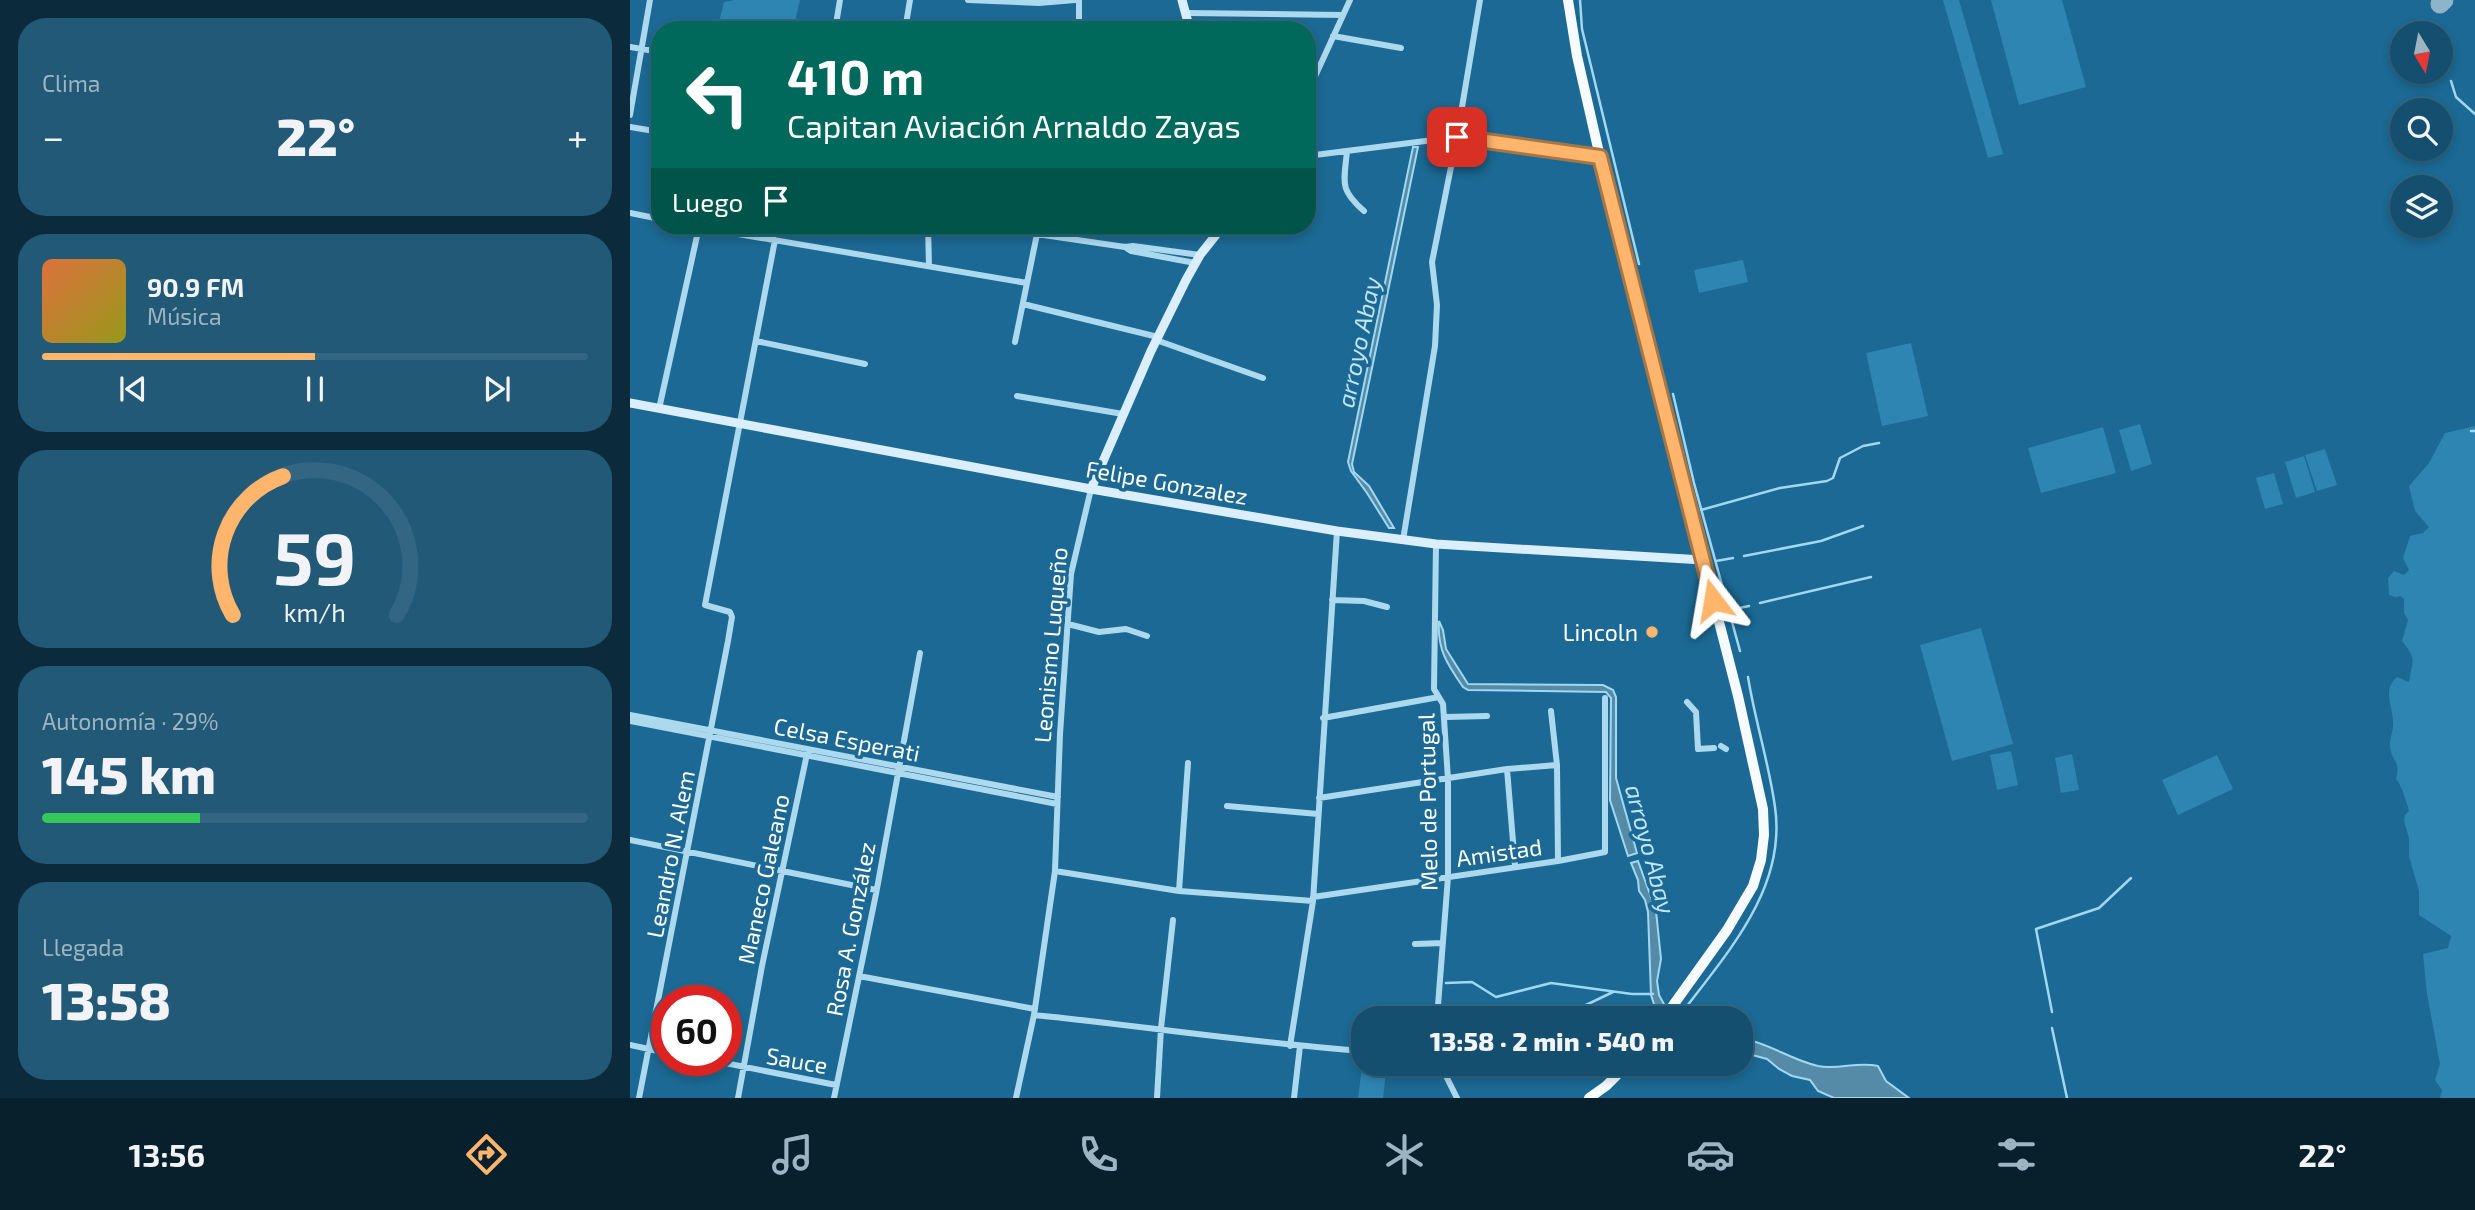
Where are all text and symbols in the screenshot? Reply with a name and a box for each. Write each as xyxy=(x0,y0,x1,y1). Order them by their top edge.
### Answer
north arrow xyxy=(2390,21,2454,84)
map controls xyxy=(2390,21,2453,238)
text: 410 m xyxy=(787,46,924,105)
icon: left xyxy=(672,49,763,140)
text: Clima xyxy=(42,69,100,97)
button: search xyxy=(2390,98,2453,161)
text: 22° xyxy=(276,104,355,166)
text: Capitan Aviación Arnaldo Zayas xyxy=(787,106,1241,144)
pin xyxy=(1427,107,1487,167)
text: − xyxy=(42,113,64,159)
text: + xyxy=(567,113,588,159)
icon: arrive xyxy=(1438,118,1476,156)
button: layers xyxy=(2390,175,2453,238)
icon: arrive xyxy=(757,182,795,220)
text: Luego xyxy=(672,186,743,217)
text: 90.9 FM xyxy=(147,271,244,302)
water label: arroyo Abay xyxy=(1330,274,1386,410)
text: Música xyxy=(147,302,222,330)
icon: previous xyxy=(114,370,152,408)
icon: pause xyxy=(296,370,334,408)
icon: next xyxy=(478,370,516,408)
street label: Felipe Gonzalez xyxy=(1084,454,1250,510)
text: 59 xyxy=(273,512,357,600)
street label: Leonismo Luqueño xyxy=(1028,546,1072,744)
position arrow xyxy=(1676,563,1750,637)
text: km/h xyxy=(284,597,346,627)
place label: Lincoln xyxy=(1563,618,1638,646)
marker: Lincoln xyxy=(1644,624,1660,640)
text: Autonomía · 29% xyxy=(42,707,219,735)
street label: Celsa Esperati xyxy=(772,711,922,767)
street label: Melo de Portugal xyxy=(1411,713,1443,891)
text: 145 km xyxy=(42,742,216,804)
street label: Leandro N. Alem xyxy=(640,768,700,940)
water label: arroyo Abay xyxy=(1620,781,1682,917)
street label: Maneco Galeano xyxy=(731,791,795,967)
street label: Amistad xyxy=(1454,832,1544,872)
street label: Rosa A. González xyxy=(819,840,881,1018)
text: Llegada xyxy=(42,933,124,961)
text: 13:58 xyxy=(42,968,171,1030)
speed limit sign: 60 xyxy=(651,985,742,1076)
text: 13:58 · 2 min · 540 m xyxy=(1430,1025,1674,1056)
street label: Sauce xyxy=(764,1041,830,1079)
icon: directions xyxy=(462,1130,511,1179)
icon: music xyxy=(768,1130,817,1179)
icon: phone xyxy=(1074,1130,1123,1179)
icon: climate xyxy=(1380,1130,1429,1179)
icon: car xyxy=(1686,1130,1735,1179)
icon: filters xyxy=(1992,1130,2041,1179)
text: 13:56 xyxy=(129,1135,205,1173)
text: 22° xyxy=(2298,1135,2346,1173)

